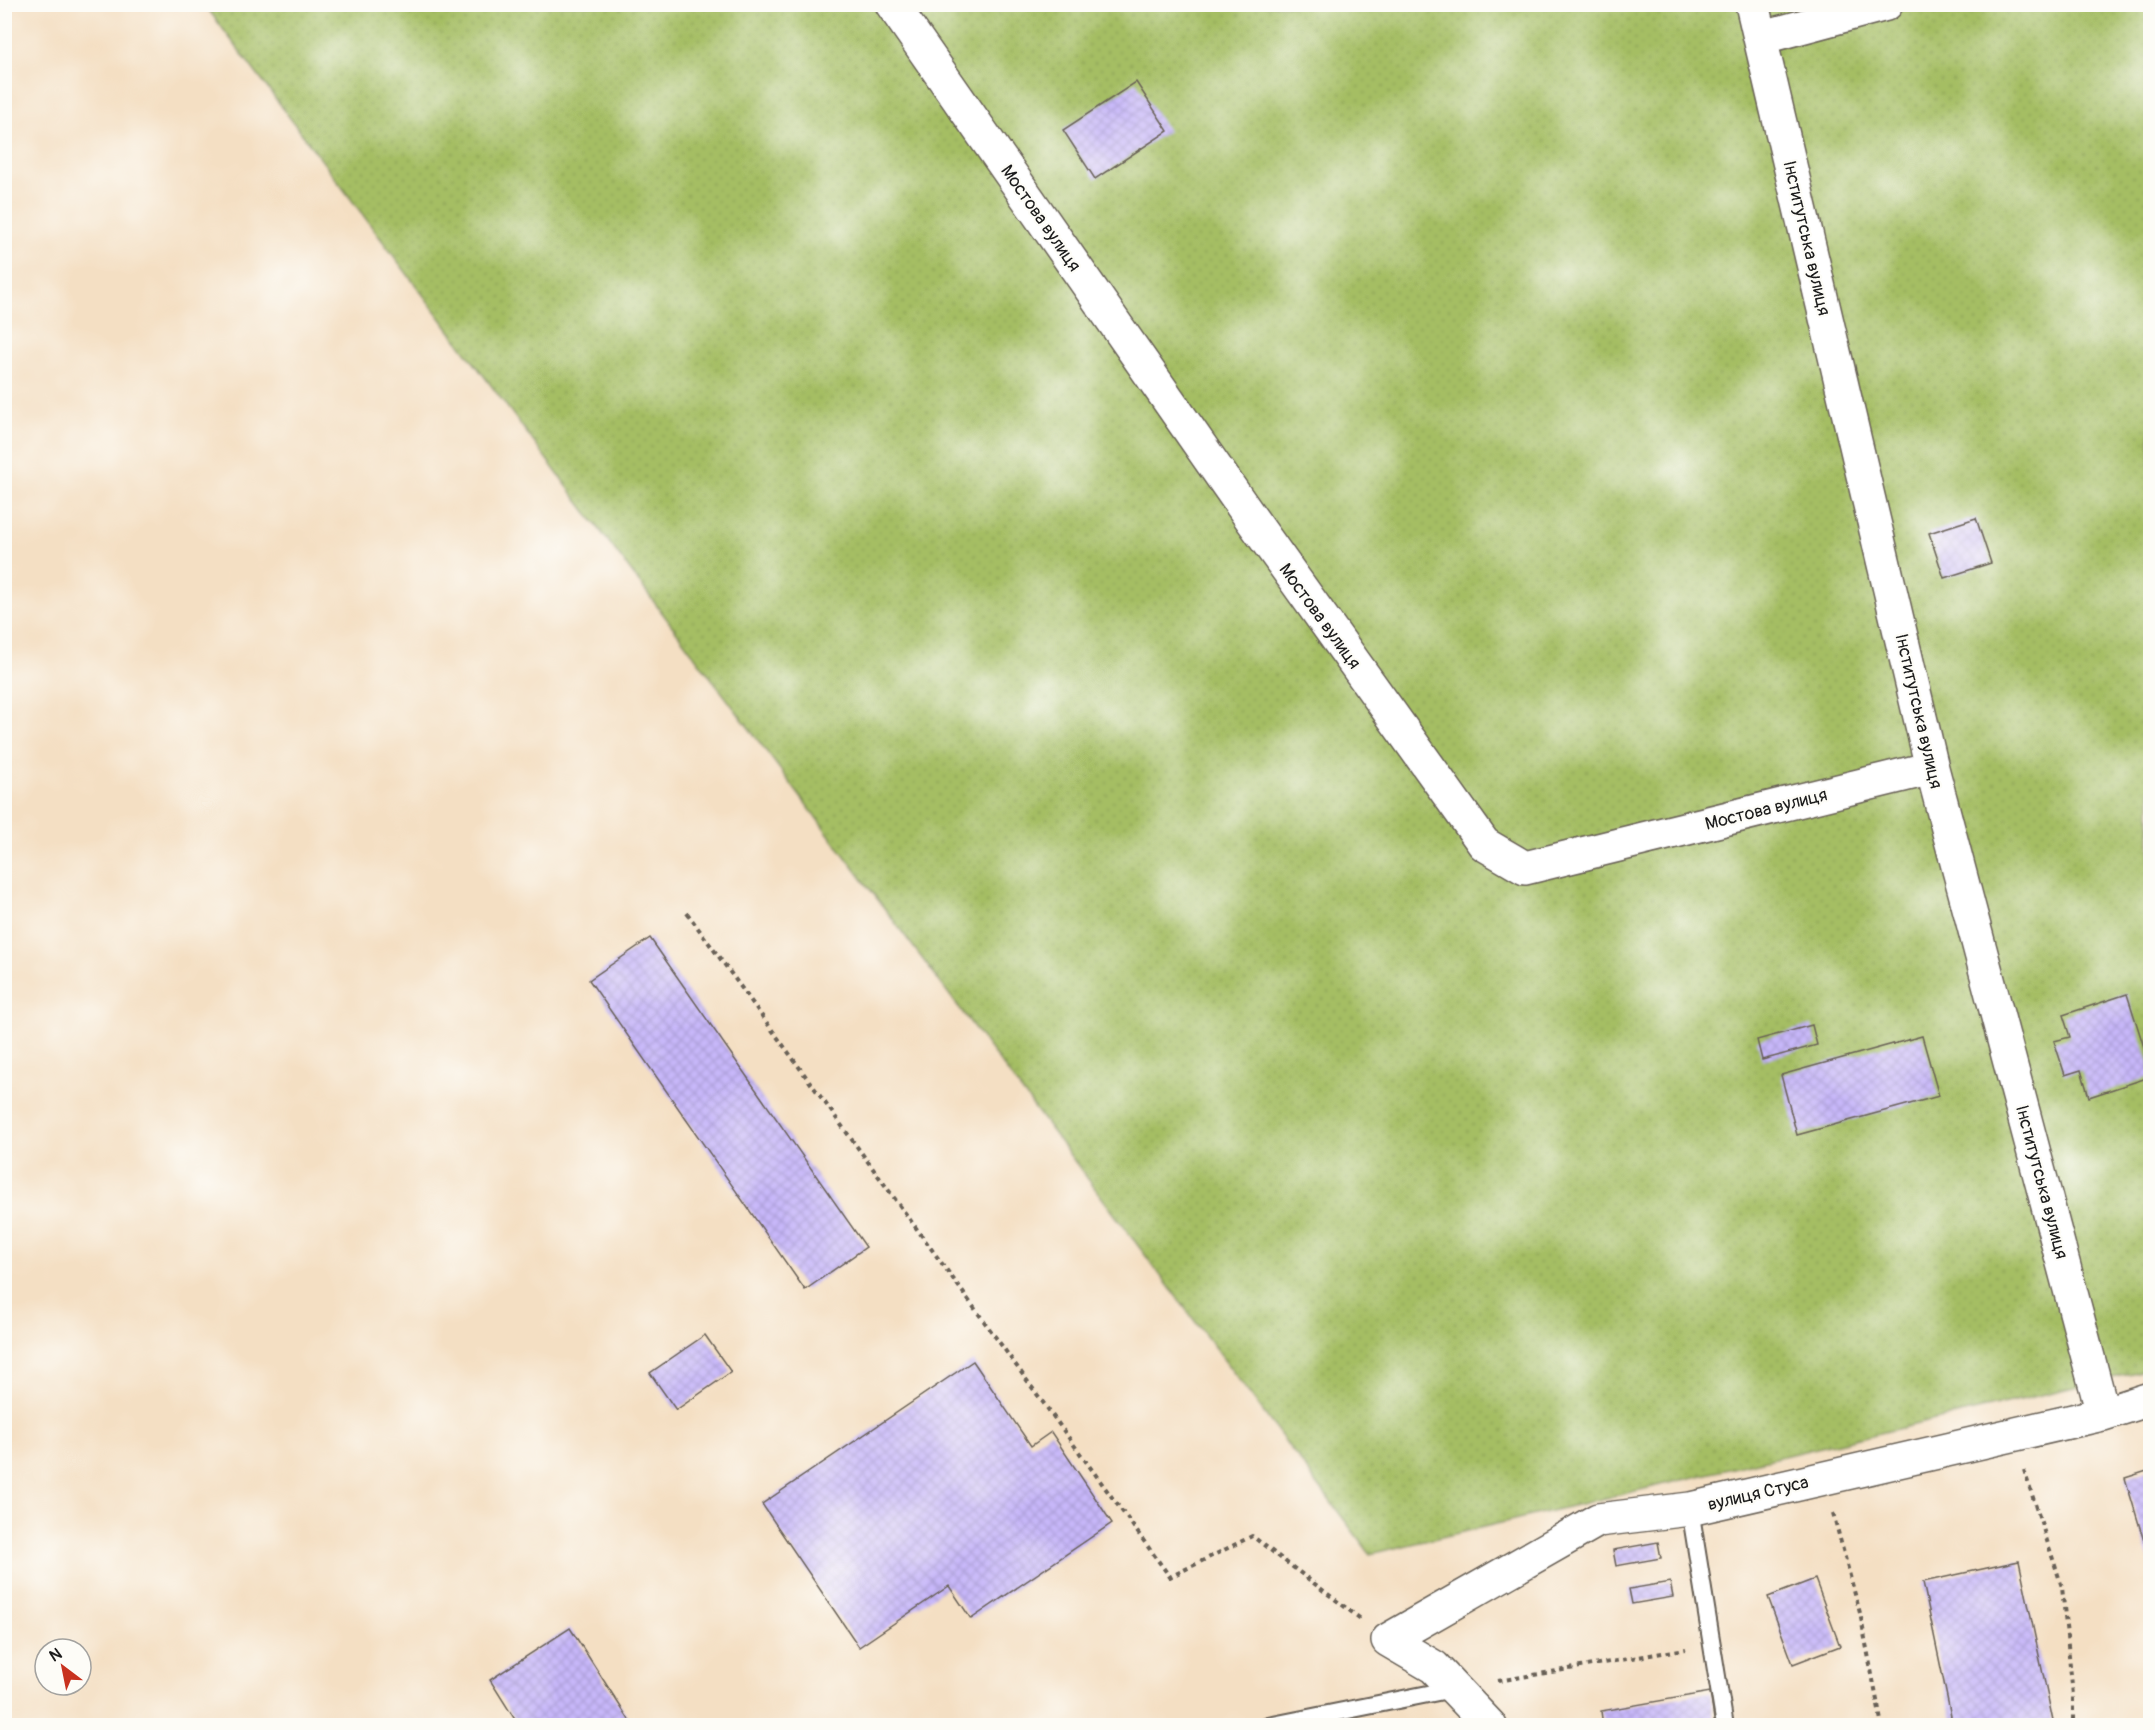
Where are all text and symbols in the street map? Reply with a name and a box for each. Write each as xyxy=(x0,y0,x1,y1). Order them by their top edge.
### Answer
street label: Інститутська вулиця xyxy=(1777,158,1836,318)
street label: Мостова вулиця xyxy=(995,160,1086,276)
street label: Мостова вулиця xyxy=(1274,559,1366,674)
street label: Інститутська вулиця xyxy=(1889,631,1948,791)
street label: Мостова вулиця xyxy=(1703,783,1830,836)
street label: Інститутська вулиця xyxy=(2010,1103,2073,1262)
street label: вулиця Стуса xyxy=(1705,1471,1811,1516)
north arrow xyxy=(33,1637,93,1697)
text: N xyxy=(46,1644,66,1666)

